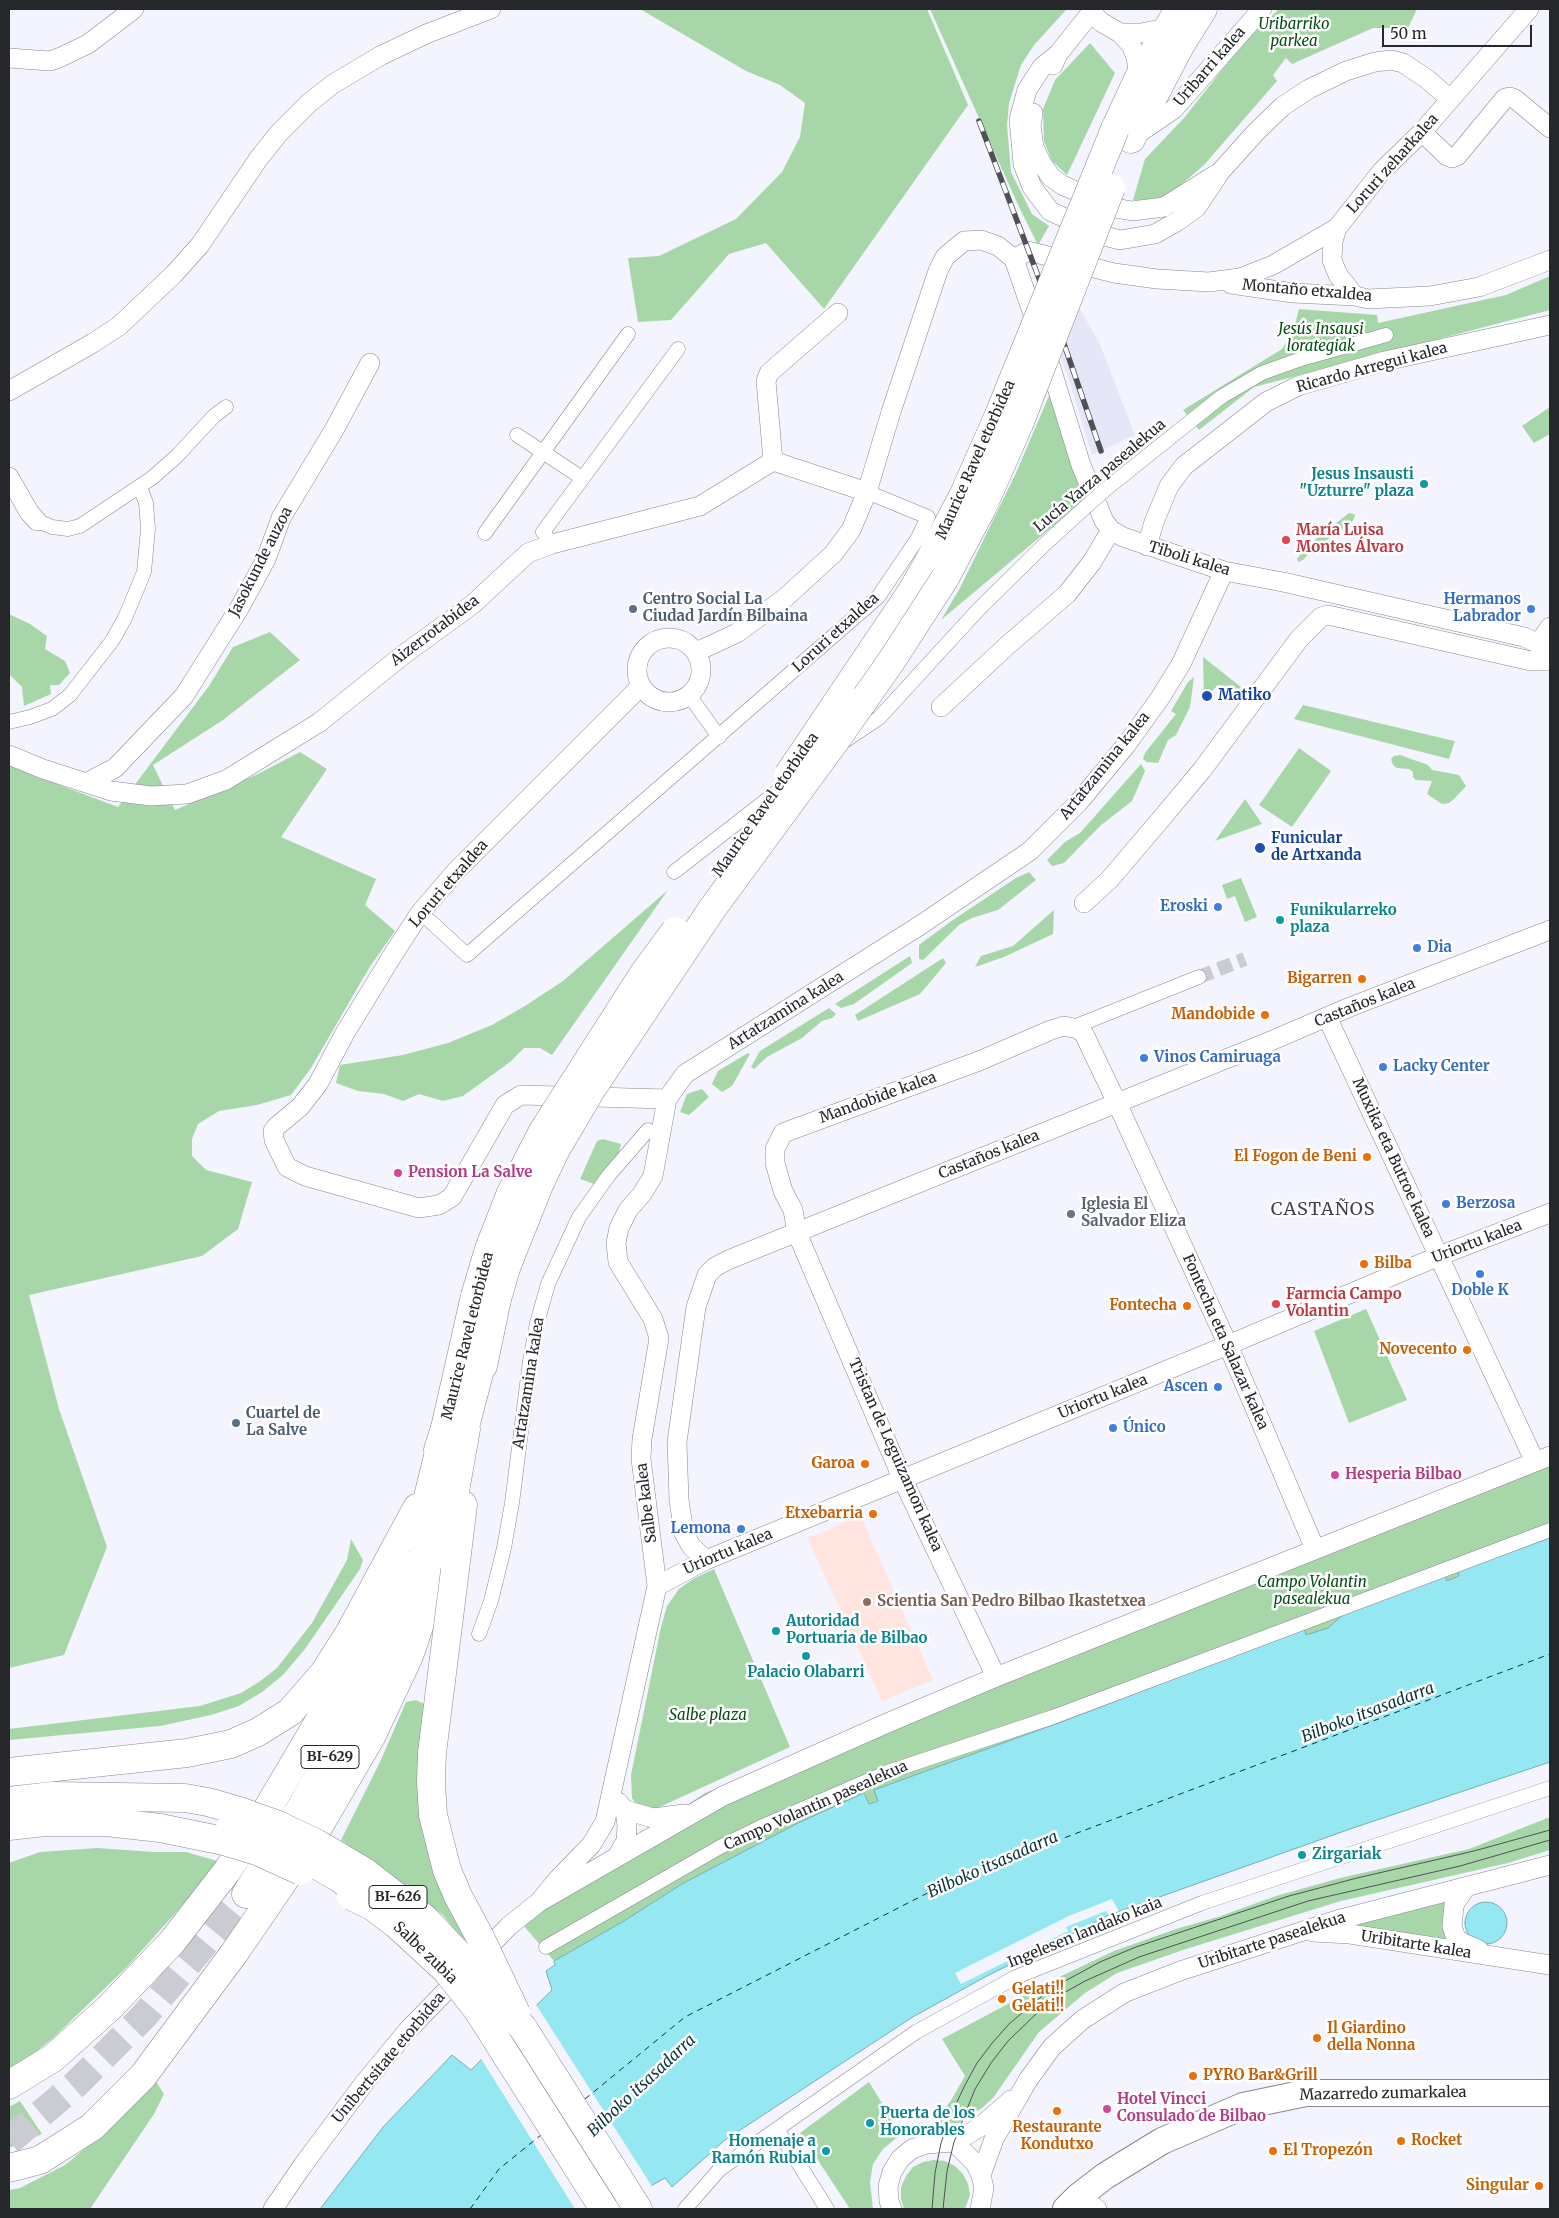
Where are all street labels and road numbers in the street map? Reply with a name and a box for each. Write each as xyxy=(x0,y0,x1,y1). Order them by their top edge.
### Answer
street label: Uribarri kalea xyxy=(1171,24,1249,110)
street label: Loruri zeharkalea xyxy=(1344,111,1442,217)
street label: Montaño etxaldea xyxy=(1241,276,1373,306)
street label: Ricardo Arregui kalea xyxy=(1295,339,1449,397)
street label: Maurice Ravel etorbidea xyxy=(933,378,1019,542)
street label: Lucía Yarza pasealekua xyxy=(1031,416,1169,536)
street label: Jasokunde auzoa xyxy=(226,504,296,620)
street label: Tiboli kalea xyxy=(1146,538,1232,580)
street label: Loruri etxaldea xyxy=(789,589,883,677)
street label: Aizerrotabidea xyxy=(387,592,483,670)
street label: Artatzamina kalea xyxy=(1056,709,1154,823)
street label: Maurice Ravel etorbidea xyxy=(709,729,823,881)
street label: Loruri etxaldea xyxy=(406,837,492,931)
street label: Artatzamina kalea xyxy=(725,968,847,1054)
street label: Castaños kalea xyxy=(1312,975,1418,1031)
street label: Mandobide kalea xyxy=(817,1068,939,1128)
street label: Muxika eta Butroe kalea xyxy=(1348,1075,1438,1241)
street label: Castaños kalea xyxy=(936,1127,1042,1183)
street label: Uriortu kalea xyxy=(1430,1217,1524,1267)
street label: Maurice Ravel etorbidea xyxy=(438,1250,498,1422)
street label: Fontecha eta Salazar kalea xyxy=(1178,1252,1272,1432)
street label: Artatzamina kalea xyxy=(510,1316,548,1450)
street label: Tristan de Leguizamon kalea xyxy=(844,1355,946,1555)
street label: Uriortu kalea xyxy=(1056,1371,1150,1423)
street label: Salbe kalea xyxy=(633,1462,661,1544)
street label: Uriortu kalea xyxy=(681,1525,775,1579)
road number: BI-629 xyxy=(301,1745,359,1768)
street label: Campo Volantin pasealekua xyxy=(721,1757,911,1855)
road number: BI-626 xyxy=(369,1885,427,1908)
street label: Ingelesen landako kaia xyxy=(1005,1894,1165,1972)
street label: Uribitarte pasealekua xyxy=(1196,1909,1348,1973)
street label: Salbe zubia xyxy=(389,1918,461,1988)
street label: Uribitarte kalea xyxy=(1359,1927,1473,1963)
street label: Unibertsitate etorbidea xyxy=(329,1989,449,2127)
street label: Mazarredo zumarkalea xyxy=(1299,2084,1467,2104)

